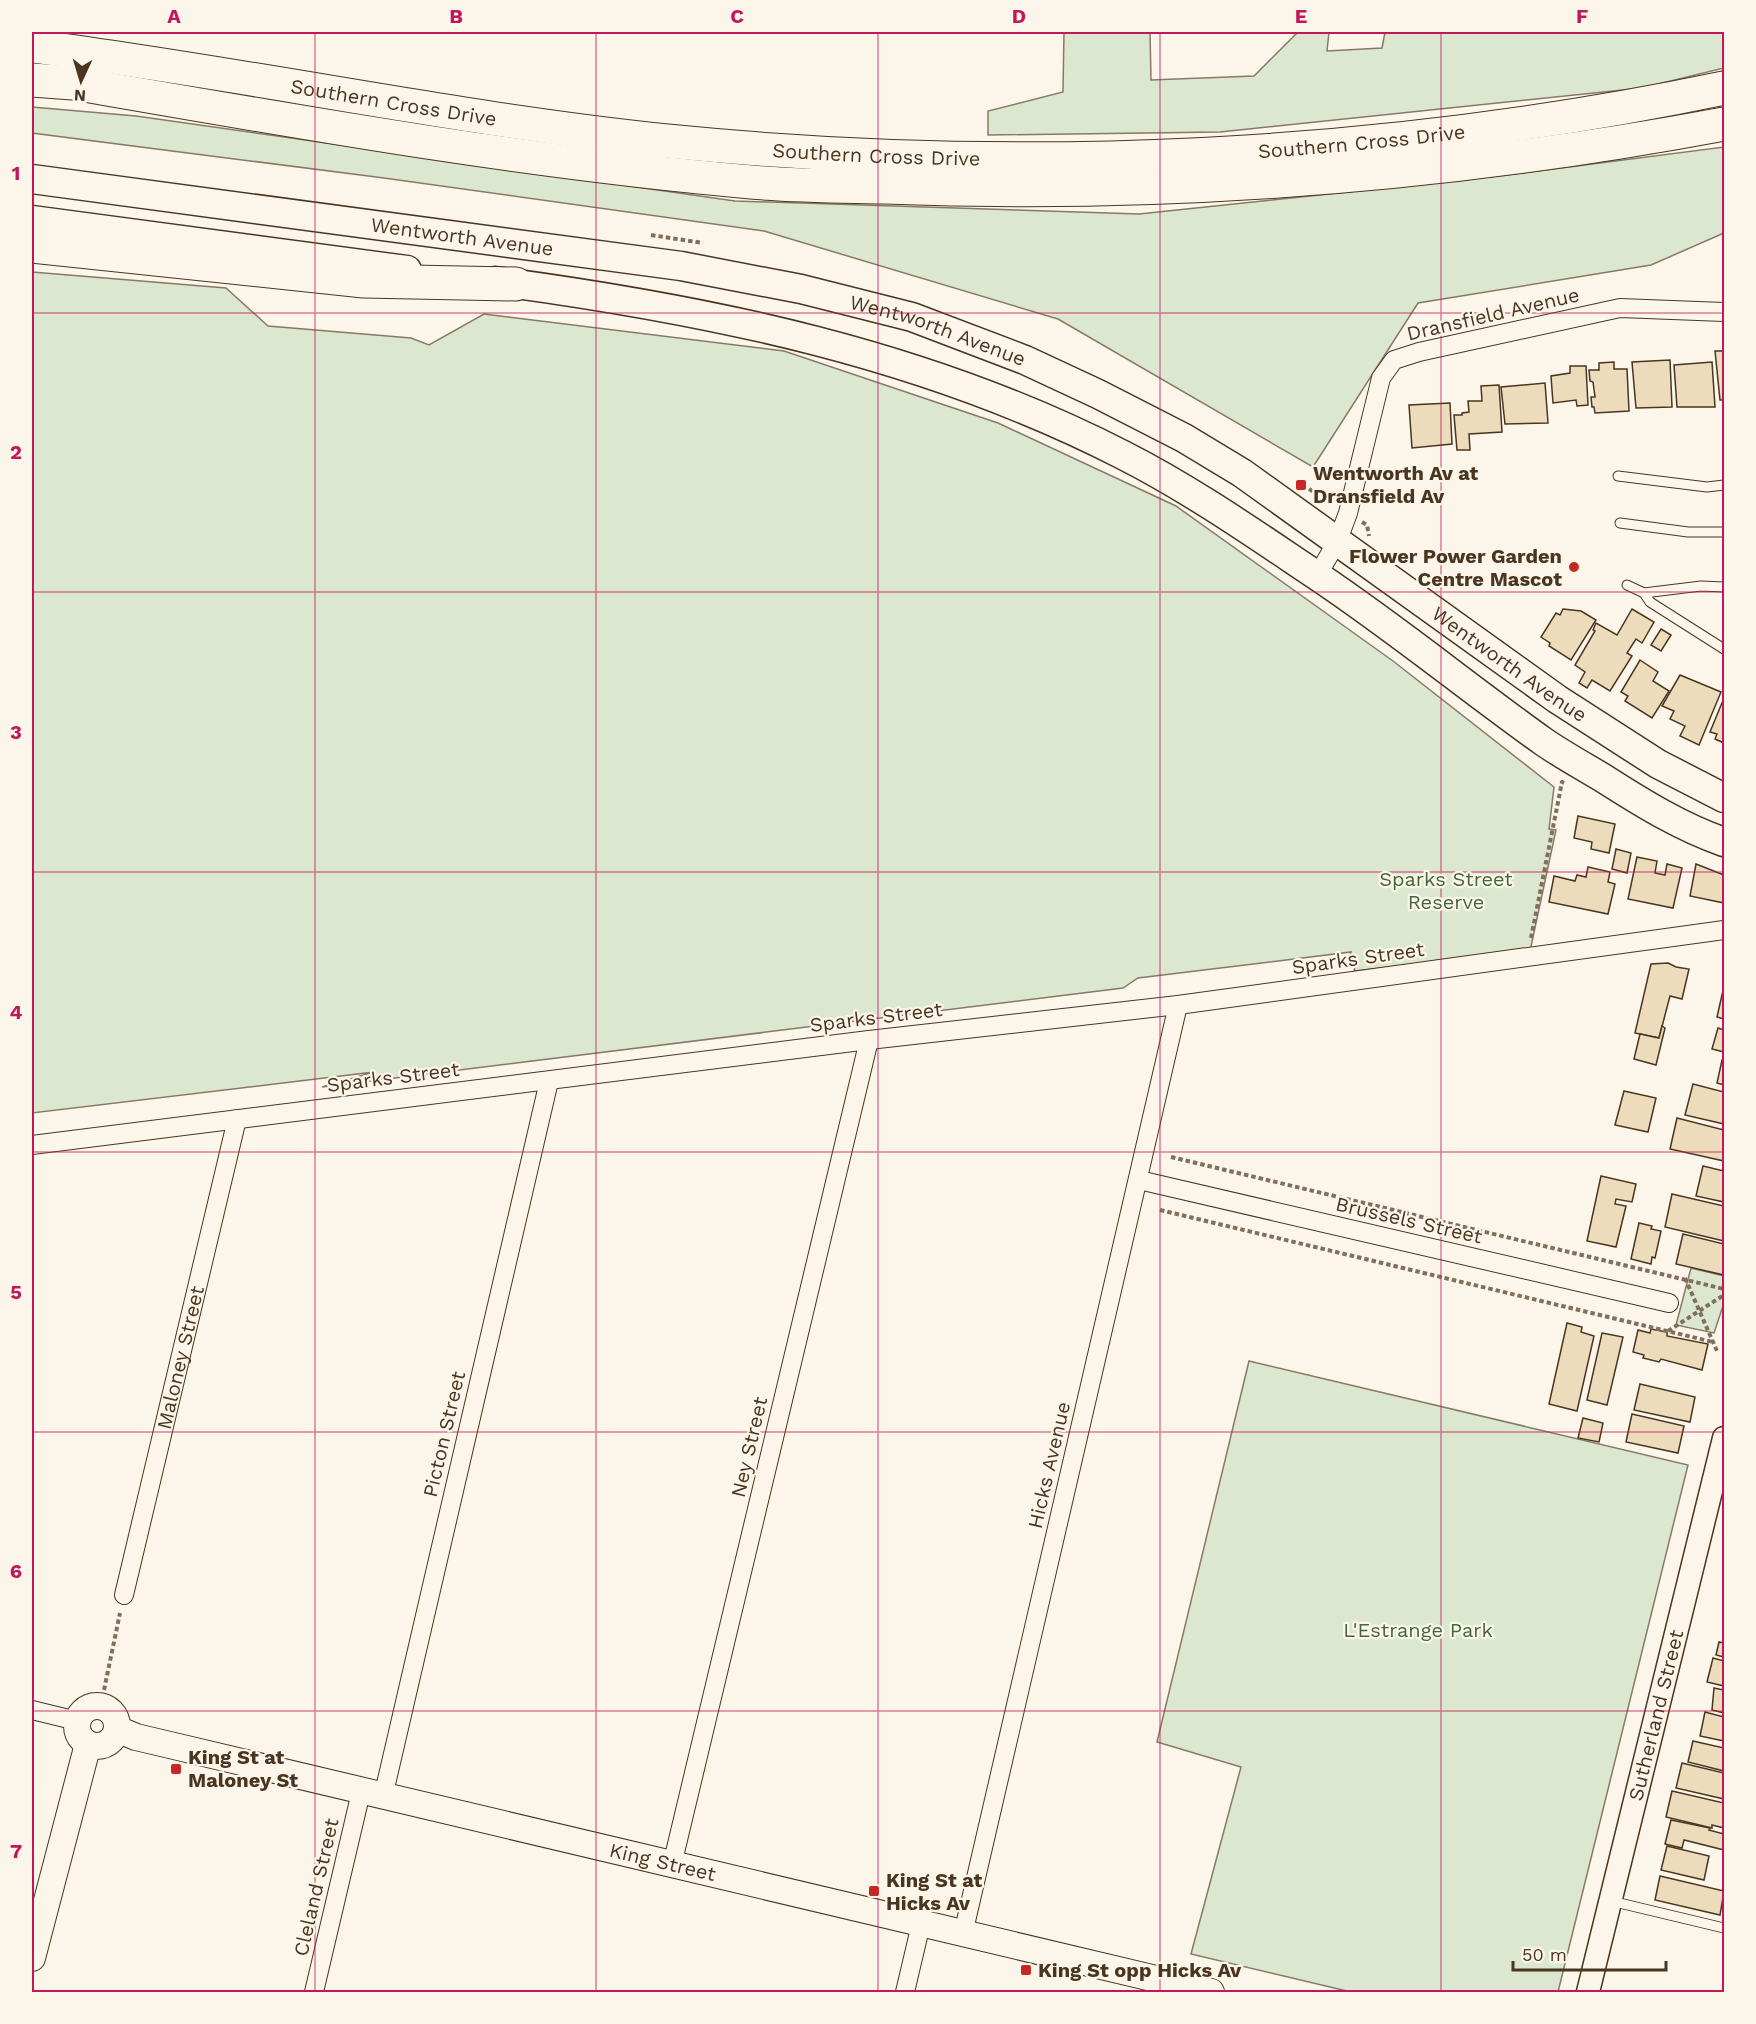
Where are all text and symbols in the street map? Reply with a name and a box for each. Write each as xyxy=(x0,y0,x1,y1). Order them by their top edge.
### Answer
text: A xyxy=(167,4,181,28)
text: B xyxy=(449,4,463,28)
text: C xyxy=(730,4,744,28)
text: D xyxy=(1012,4,1026,28)
text: E xyxy=(1295,4,1307,28)
text: F xyxy=(1576,4,1588,28)
north arrow xyxy=(51,51,111,111)
street label: Southern Cross Drive xyxy=(289,74,498,131)
text: N xyxy=(73,86,87,105)
street label: Southern Cross Drive xyxy=(1257,119,1467,163)
street label: Southern Cross Drive xyxy=(772,138,981,171)
text: 1 xyxy=(12,161,20,185)
street label: Wentworth Avenue xyxy=(369,213,555,261)
street label: Dransfield Avenue xyxy=(1404,282,1582,346)
street label: Wentworth Avenue xyxy=(847,290,1029,371)
text: 2 xyxy=(10,440,22,464)
place label: Wentworth Av at Dransfield Av xyxy=(1313,461,1479,508)
marker: Wentworth Av at Dransfield Av xyxy=(1294,478,1308,492)
place label: Flower Power Garden Centre Mascot xyxy=(1349,544,1562,591)
marker: Flower Power Garden Centre Mascot xyxy=(1567,560,1581,574)
street label: Wentworth Avenue xyxy=(1427,601,1591,727)
text: 3 xyxy=(10,720,22,744)
park label: Sparks Street Reserve xyxy=(1379,867,1513,914)
street label: Sparks Street xyxy=(1290,937,1426,979)
street label: Sparks Street xyxy=(808,997,944,1037)
text: 4 xyxy=(10,1000,23,1024)
street label: Sparks Street xyxy=(325,1057,461,1097)
street label: Brussels Street xyxy=(1333,1191,1485,1249)
text: 5 xyxy=(10,1280,22,1304)
street label: Maloney Street xyxy=(152,1283,209,1432)
street label: Picton Street xyxy=(418,1368,470,1499)
street label: Ney Street xyxy=(726,1394,772,1500)
street label: Hicks Avenue xyxy=(1023,1399,1075,1531)
text: 6 xyxy=(10,1559,22,1583)
park label: L'Estrange Park xyxy=(1343,1618,1493,1642)
street label: Sutherland Street xyxy=(1623,1627,1689,1803)
place label: King St at Maloney St xyxy=(188,1745,298,1792)
marker: King St at Maloney St xyxy=(169,1762,183,1776)
street label: Cleland Street xyxy=(288,1815,344,1958)
street label: King Street xyxy=(607,1838,719,1886)
text: 7 xyxy=(10,1839,22,1863)
place label: King St at Hicks Av xyxy=(886,1868,983,1915)
marker: King St at Hicks Av xyxy=(867,1884,881,1898)
scale bar xyxy=(1513,1934,1666,1972)
text: 50 m xyxy=(1522,1944,1567,1965)
place label: King St opp Hicks Av xyxy=(1038,1958,1242,1982)
marker: King St opp Hicks Av xyxy=(1019,1963,1033,1977)

